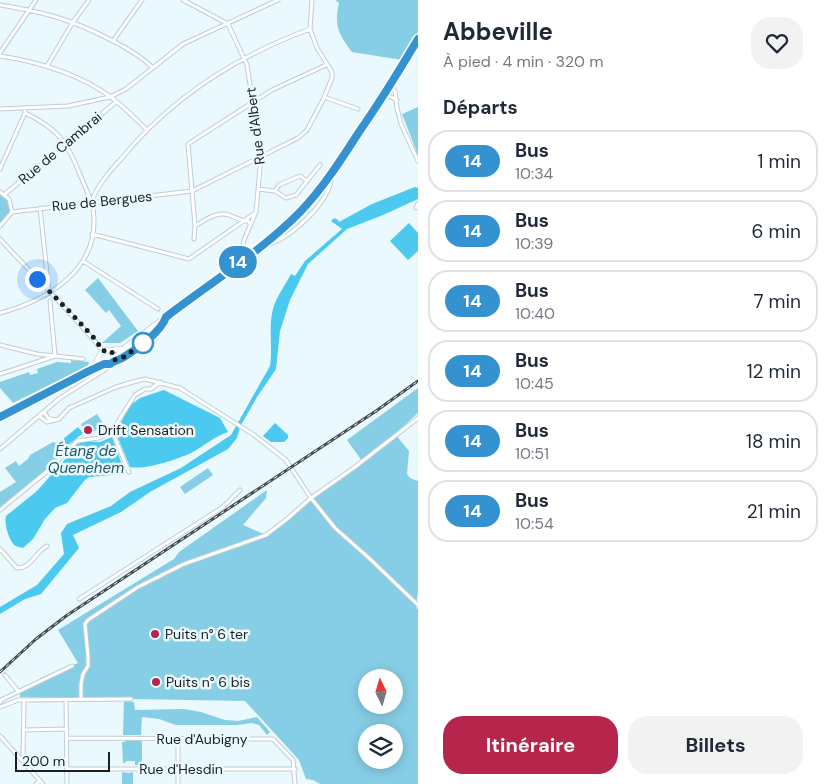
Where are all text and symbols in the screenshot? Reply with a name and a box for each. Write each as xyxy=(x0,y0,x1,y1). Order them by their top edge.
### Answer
text: Abbeville xyxy=(443,16,553,47)
button: heart xyxy=(751,17,803,69)
text: À pied · 4 min · 320 m xyxy=(443,51,603,72)
street label: Rue d'Albert xyxy=(241,86,269,166)
text: Départs xyxy=(443,95,518,120)
street label: Rue de Cambrai xyxy=(15,108,105,188)
text: Bus xyxy=(515,138,549,163)
text: 14 xyxy=(463,149,482,173)
text: 1 min xyxy=(758,149,801,174)
text: 10:34 xyxy=(515,163,553,184)
street label: Rue de Bergues xyxy=(51,187,153,215)
text: Bus xyxy=(515,208,549,233)
text: 14 xyxy=(463,219,482,243)
text: 6 min xyxy=(752,219,801,244)
text: 10:39 xyxy=(515,233,553,254)
line badge: 14 xyxy=(216,246,260,278)
text: 14 xyxy=(229,250,247,274)
your location xyxy=(25,267,50,292)
text: Bus xyxy=(515,278,549,303)
text: 14 xyxy=(463,289,482,313)
text: 7 min xyxy=(753,289,801,314)
text: 10:40 xyxy=(515,303,555,324)
unlabelled marker xyxy=(132,332,154,354)
text: Bus xyxy=(515,348,549,373)
text: 14 xyxy=(463,359,482,383)
text: 12 min xyxy=(747,359,801,384)
text: 10:45 xyxy=(515,373,554,394)
text: Bus xyxy=(515,418,549,443)
place label: Drift Sensation xyxy=(98,421,194,439)
marker: Drift Sensation xyxy=(82,424,94,436)
text: 14 xyxy=(463,429,482,453)
text: 18 min xyxy=(746,429,801,454)
water label: Étang de Quenehem xyxy=(48,441,124,478)
text: 10:51 xyxy=(515,443,549,464)
text: Bus xyxy=(515,488,549,513)
text: 14 xyxy=(463,499,482,523)
text: 21 min xyxy=(747,499,801,524)
text: 10:54 xyxy=(515,513,554,534)
place label: Puits n° 6 ter xyxy=(165,625,248,643)
marker: Puits n° 6 ter xyxy=(149,628,161,640)
north arrow xyxy=(358,669,402,714)
map controls xyxy=(358,669,403,769)
place label: Puits n° 6 bis xyxy=(166,673,250,691)
marker: Puits n° 6 bis xyxy=(150,676,162,688)
button: Itinéraire xyxy=(443,716,618,774)
button: Billets xyxy=(628,716,803,774)
button: layers xyxy=(358,724,403,769)
street label: Rue d'Aubigny xyxy=(157,730,248,748)
scale bar xyxy=(15,749,110,772)
text: 200 m xyxy=(22,752,65,770)
street label: Rue d'Hesdin xyxy=(139,760,223,778)

